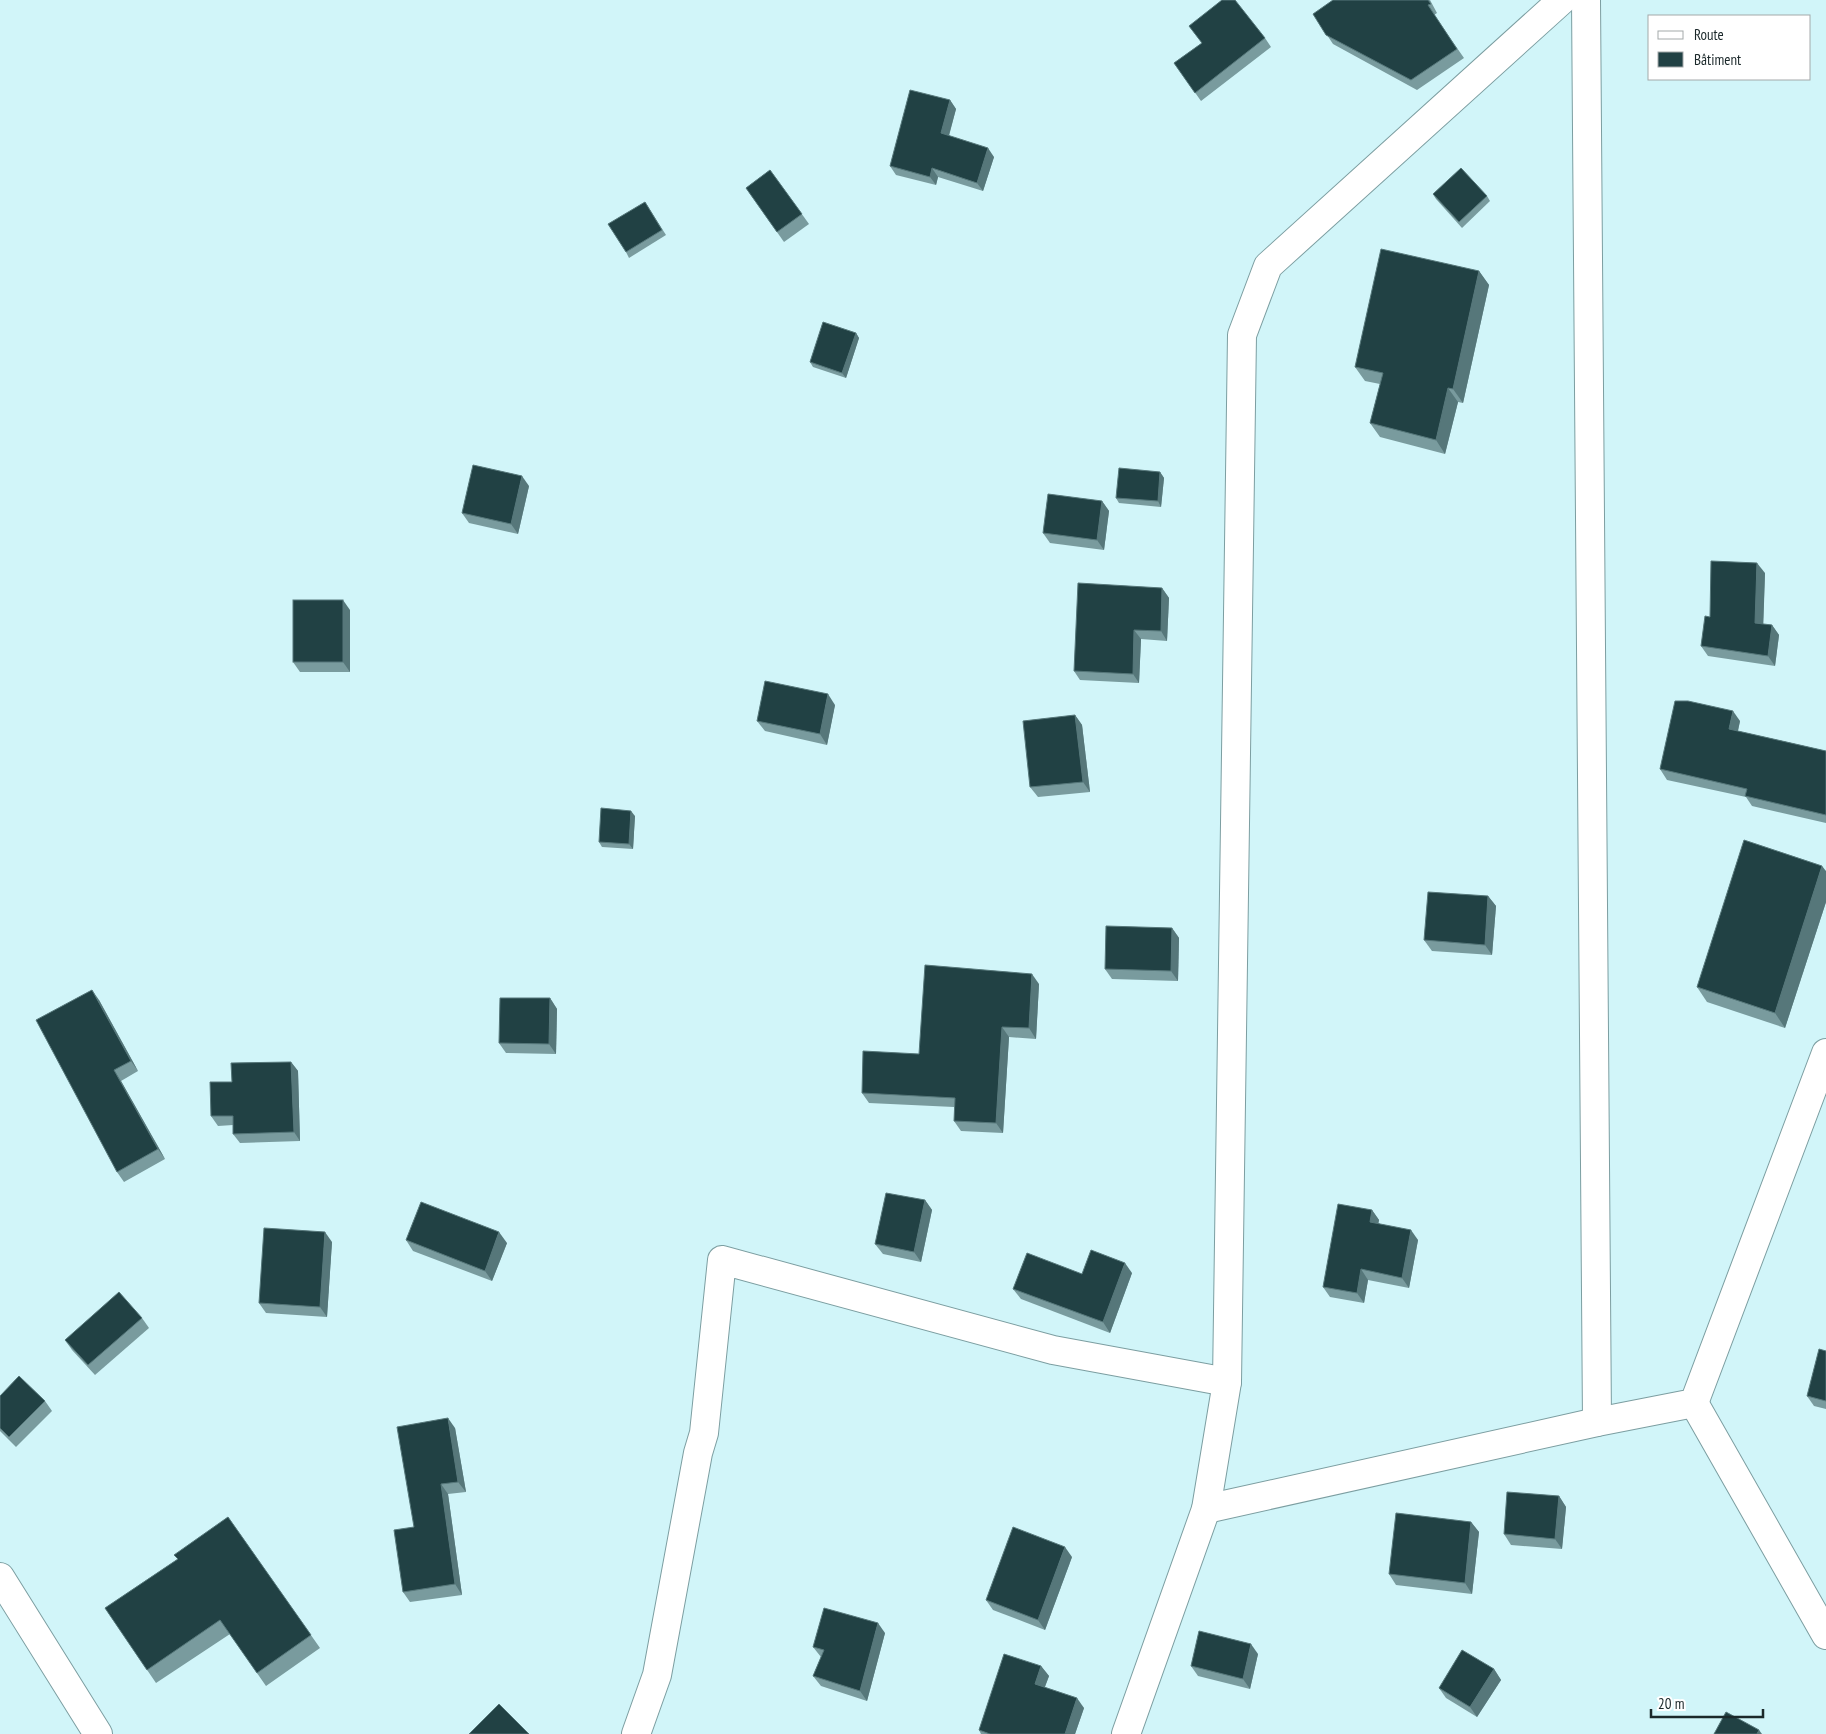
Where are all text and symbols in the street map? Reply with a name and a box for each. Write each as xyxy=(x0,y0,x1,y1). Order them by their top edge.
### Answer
legend xyxy=(1648,15,1811,80)
text: Route xyxy=(1694,25,1724,44)
text: Bâtiment xyxy=(1694,50,1741,69)
scale bar xyxy=(1651,1686,1764,1718)
text: 20 m xyxy=(1658,1694,1684,1713)

